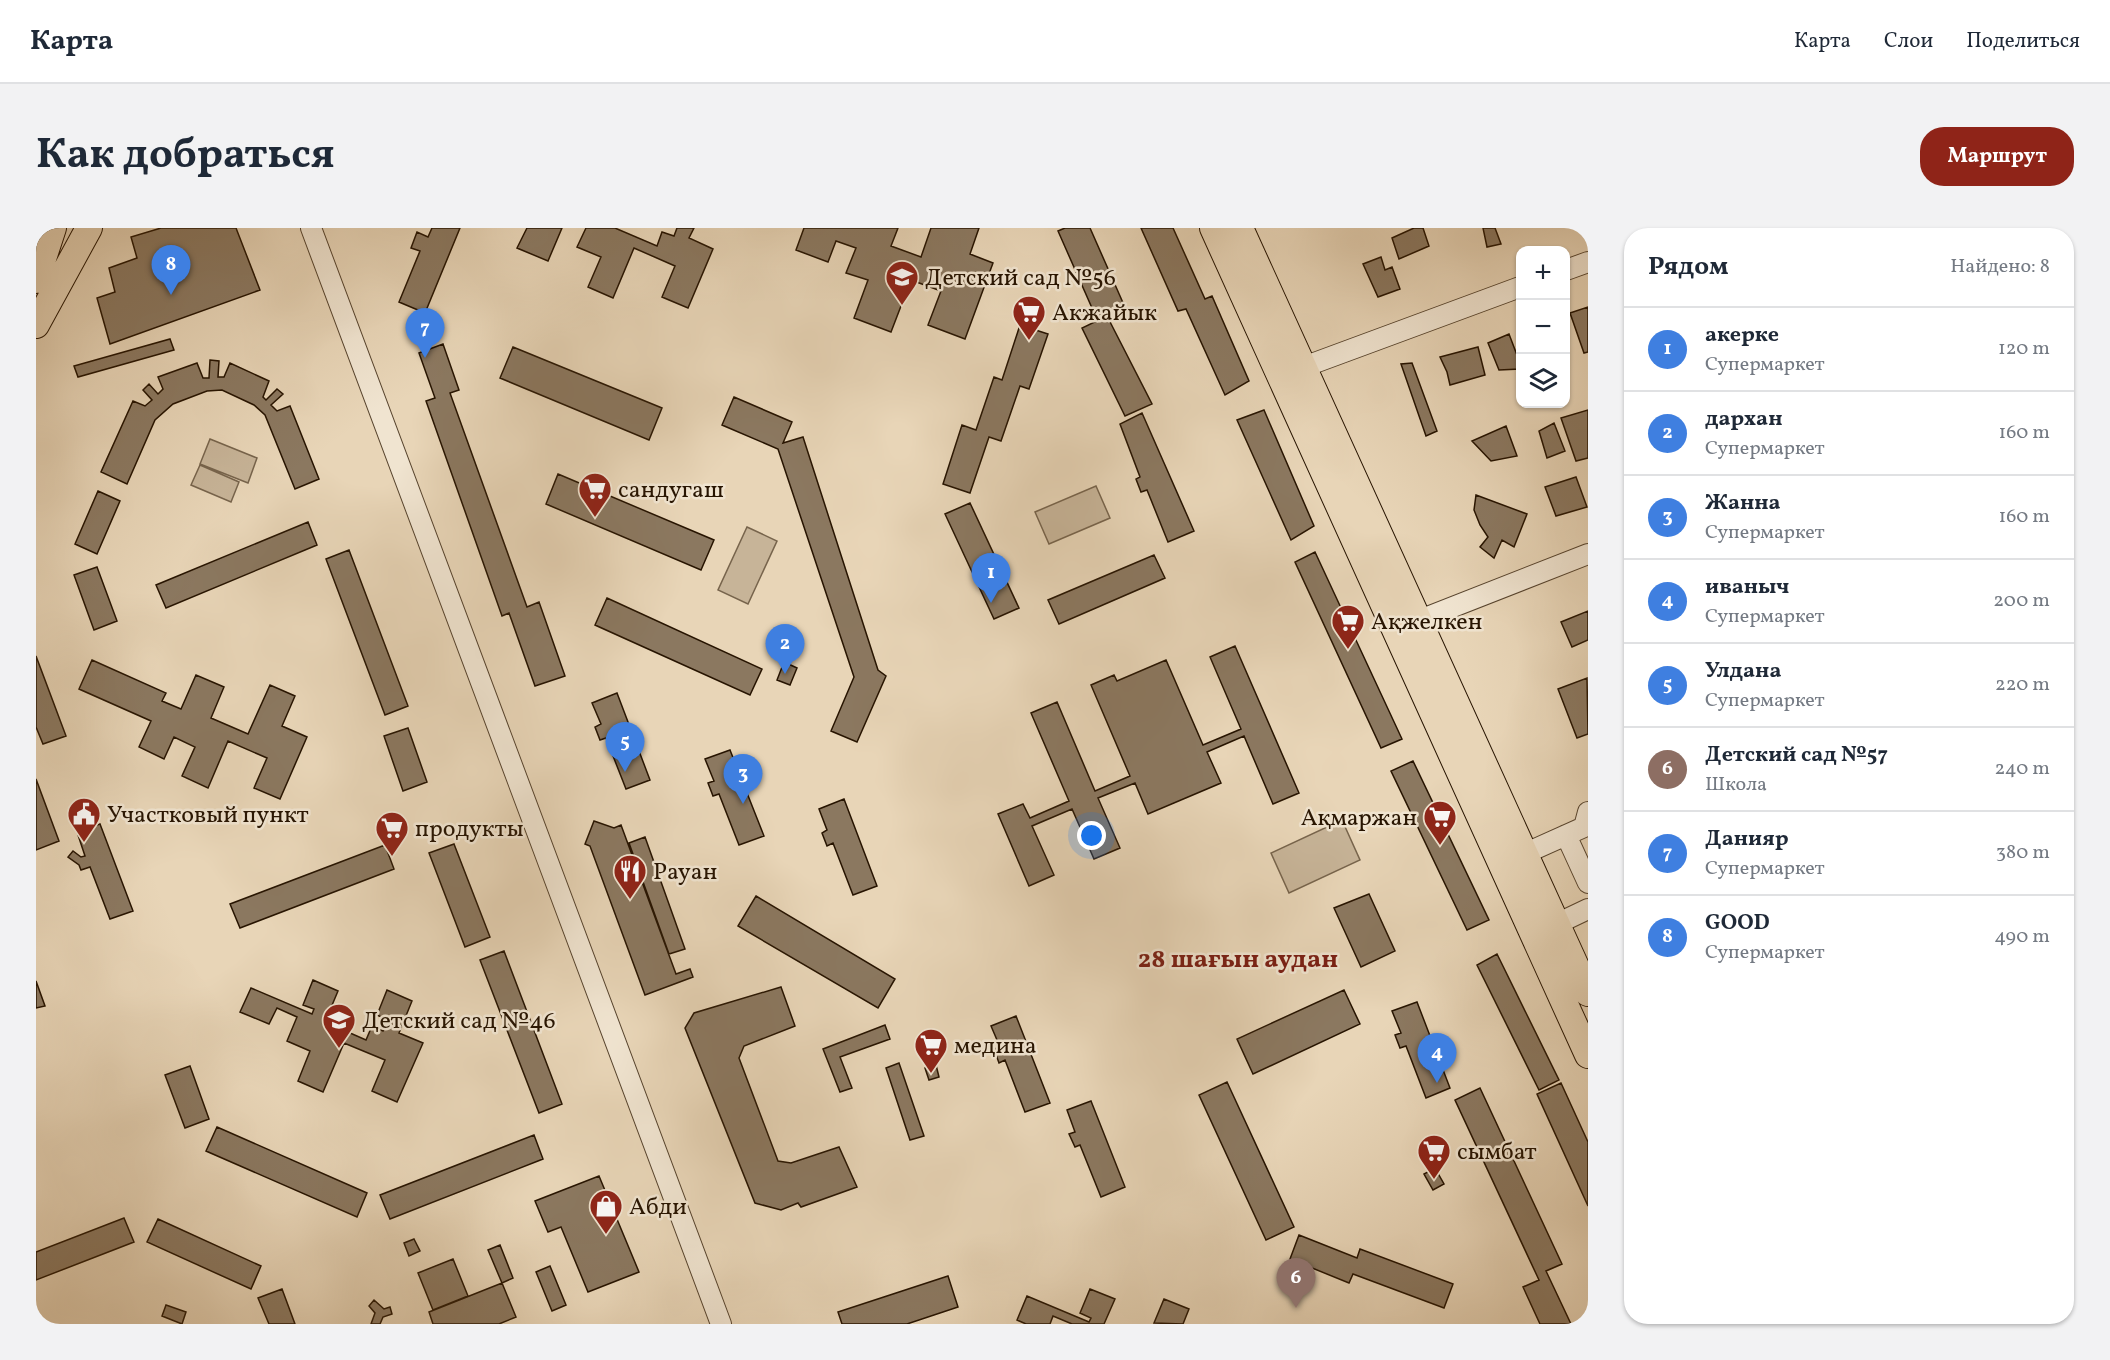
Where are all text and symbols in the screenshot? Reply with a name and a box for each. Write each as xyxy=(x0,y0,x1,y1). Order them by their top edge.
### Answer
text: Карта xyxy=(30,22,113,61)
text: Карта xyxy=(1794,27,1851,56)
text: Слои xyxy=(1884,27,1933,56)
text: Поделиться xyxy=(1966,27,2080,56)
text: Как добраться xyxy=(36,127,335,186)
button: Маршрут xyxy=(1920,127,2074,186)
pin: 8 xyxy=(152,245,190,295)
map controls xyxy=(1516,246,1570,408)
button: + xyxy=(1516,246,1570,300)
text: Рядом xyxy=(1648,249,1728,285)
text: Найдено: 8 xyxy=(1950,253,2050,281)
school or university icon: Детский сад №56 xyxy=(884,259,920,306)
place label: Детский сад №56 xyxy=(925,262,1116,296)
supermarket icon: Акжайык xyxy=(1011,294,1047,341)
place label: Акжайык xyxy=(1052,297,1157,331)
button: − xyxy=(1516,300,1570,354)
pin: 7 xyxy=(406,308,444,358)
text: акерке xyxy=(1705,320,1779,351)
text: 1 xyxy=(1663,335,1672,363)
text: 120 m xyxy=(1998,335,2050,363)
text: Супермаркет xyxy=(1705,351,1825,379)
button: layers xyxy=(1516,354,1570,408)
text: дархан xyxy=(1705,404,1782,435)
text: 2 xyxy=(1662,419,1673,447)
text: 160 m xyxy=(1998,419,2050,447)
text: Супермаркет xyxy=(1705,435,1825,463)
supermarket icon: сандугаш xyxy=(577,471,613,518)
place label: сандугаш xyxy=(618,474,724,508)
text: Жанна xyxy=(1705,488,1781,519)
text: 3 xyxy=(1662,503,1673,531)
text: 160 m xyxy=(1998,503,2050,531)
text: Супермаркет xyxy=(1705,519,1825,547)
pin: 1 xyxy=(972,554,1010,603)
text: иваныч xyxy=(1705,572,1789,603)
text: 4 xyxy=(1661,587,1674,615)
text: 200 m xyxy=(1993,587,2050,615)
supermarket icon: Ақжелкен xyxy=(1330,603,1366,650)
text: Супермаркет xyxy=(1705,603,1825,631)
place label: Ақжелкен xyxy=(1371,606,1482,640)
pin: 2 xyxy=(766,624,804,674)
text: Улдана xyxy=(1705,656,1781,687)
text: 5 xyxy=(1663,671,1672,699)
text: 220 m xyxy=(1995,671,2050,699)
text: Супермаркет xyxy=(1705,687,1825,715)
pin: 5 xyxy=(606,722,644,772)
text: Детский сад №57 xyxy=(1705,740,1888,771)
pin: 3 xyxy=(724,754,762,804)
text: 6 xyxy=(1662,755,1673,783)
text: 240 m xyxy=(1995,755,2050,783)
text: Школа xyxy=(1705,771,1767,799)
public building icon: Участковый пункт xyxy=(66,796,102,843)
place label: Участковый пункт xyxy=(107,799,309,833)
supermarket icon: Ақмаржан xyxy=(1422,799,1458,846)
place label: Ақмаржан xyxy=(1301,802,1417,836)
supermarket icon: продукты xyxy=(374,810,410,857)
place label: продукты xyxy=(415,813,524,847)
your location xyxy=(1077,821,1106,850)
text: Данияр xyxy=(1705,824,1789,855)
text: 7 xyxy=(1663,839,1672,867)
text: 380 m xyxy=(1996,839,2050,867)
restaurant icon: Рауан xyxy=(612,853,648,900)
text: Супермаркет xyxy=(1705,855,1825,883)
place label: Рауан xyxy=(653,856,717,890)
text: GOOD xyxy=(1705,908,1770,939)
text: 8 xyxy=(1662,923,1673,951)
text: 490 m xyxy=(1994,923,2050,951)
text: Супермаркет xyxy=(1705,939,1825,967)
district label: 28 шағын аудан xyxy=(1138,942,1338,978)
school or university icon: Детский сад №46 xyxy=(321,1002,357,1049)
place label: Детский сад №46 xyxy=(362,1005,556,1039)
supermarket icon: медина xyxy=(913,1027,949,1074)
place label: медина xyxy=(954,1030,1037,1064)
pin: 4 xyxy=(1418,1034,1456,1083)
supermarket icon: сымбат xyxy=(1416,1133,1452,1180)
place label: сымбат xyxy=(1457,1136,1537,1170)
shop icon: Абди xyxy=(588,1188,624,1235)
place label: Абди xyxy=(629,1191,687,1225)
pin: 6 xyxy=(1276,1258,1316,1308)

